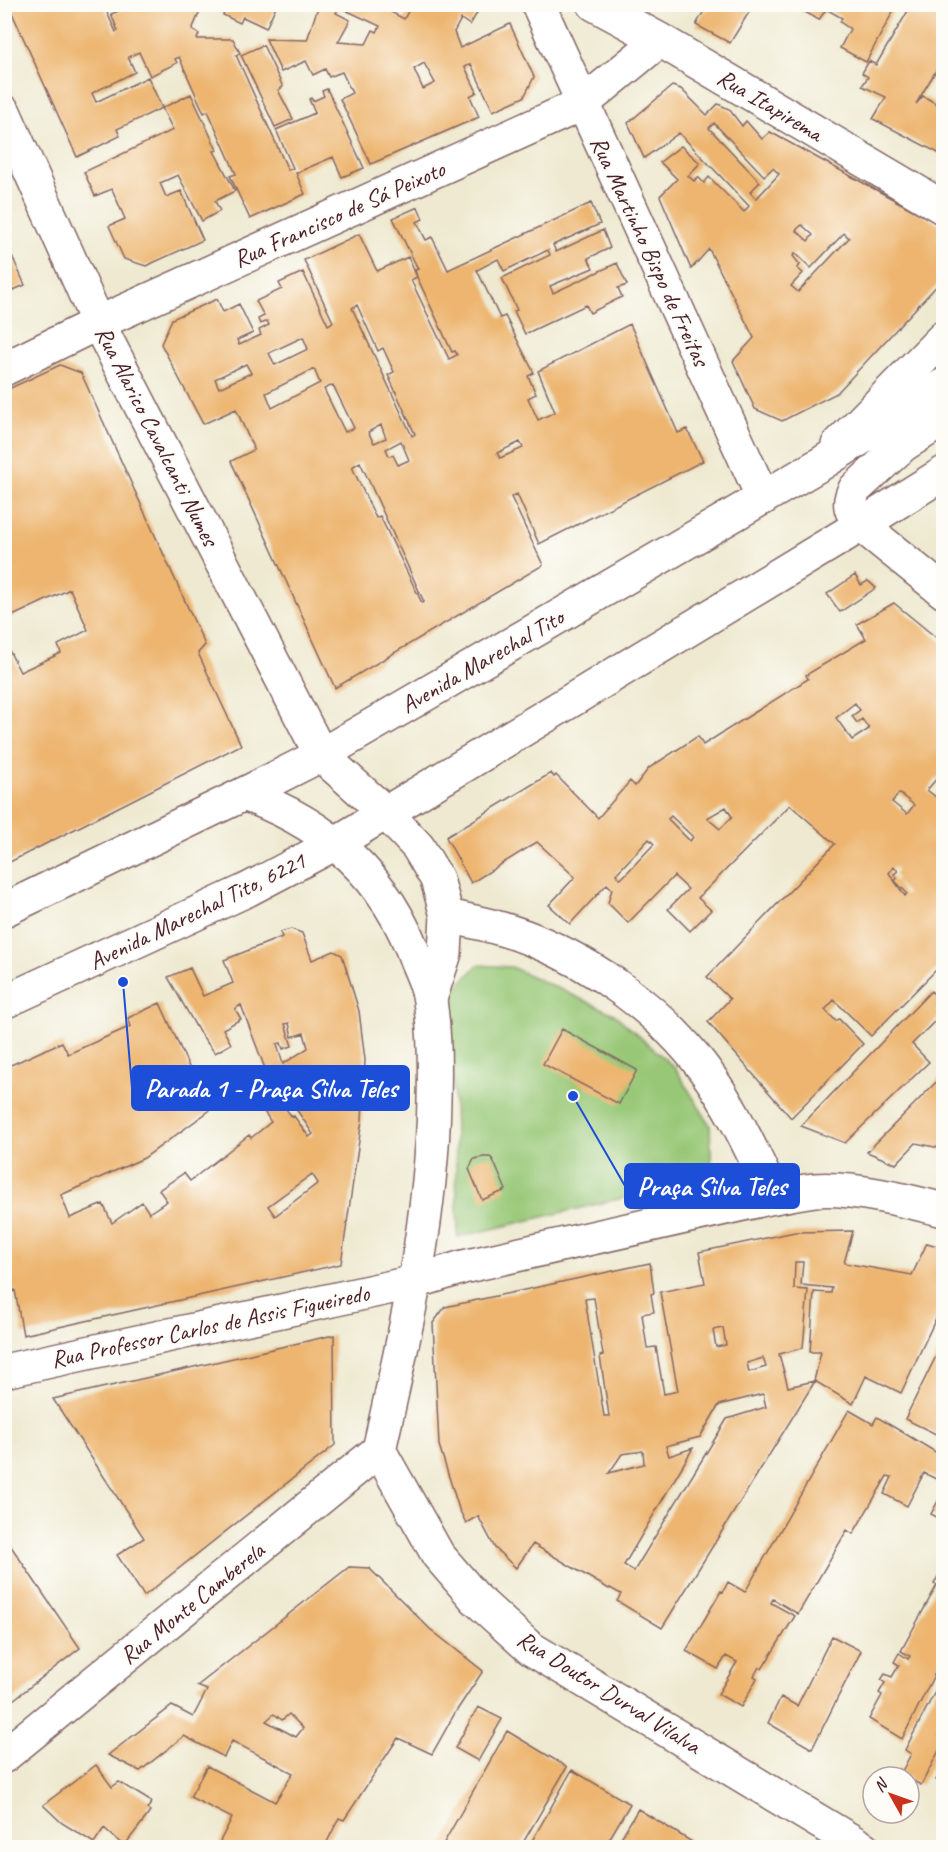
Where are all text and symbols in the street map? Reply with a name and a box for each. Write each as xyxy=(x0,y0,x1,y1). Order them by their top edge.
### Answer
street label: Rua Itapirema xyxy=(712,62,830,149)
street label: Rua Martinho Bispo de Freitas xyxy=(584,131,718,373)
street label: Rua Francisco de Sá Peixoto xyxy=(229,153,451,274)
street label: Rua Alarico Cavalcanti Numes xyxy=(89,321,227,553)
street label: Avenida Marechal Tito xyxy=(395,601,571,720)
street label: Avenida Marechal Tito, 6221 xyxy=(84,845,311,976)
callout: Parada 1 - Praça Silva Teles xyxy=(132,1066,409,1110)
text: Parada 1 - Praça Silva Teles xyxy=(145,1072,400,1105)
callout: Praça Silva Teles xyxy=(625,1164,799,1208)
text: Praça Silva Teles xyxy=(637,1170,790,1203)
street label: Rua Professor Carlos de Assis Figueiredo xyxy=(48,1277,373,1374)
street label: Rua Monte Camberela xyxy=(114,1535,272,1671)
street label: Rua Doutor Durval Vilalva xyxy=(512,1623,708,1761)
north arrow xyxy=(861,1765,921,1825)
text: N xyxy=(869,1773,893,1796)

